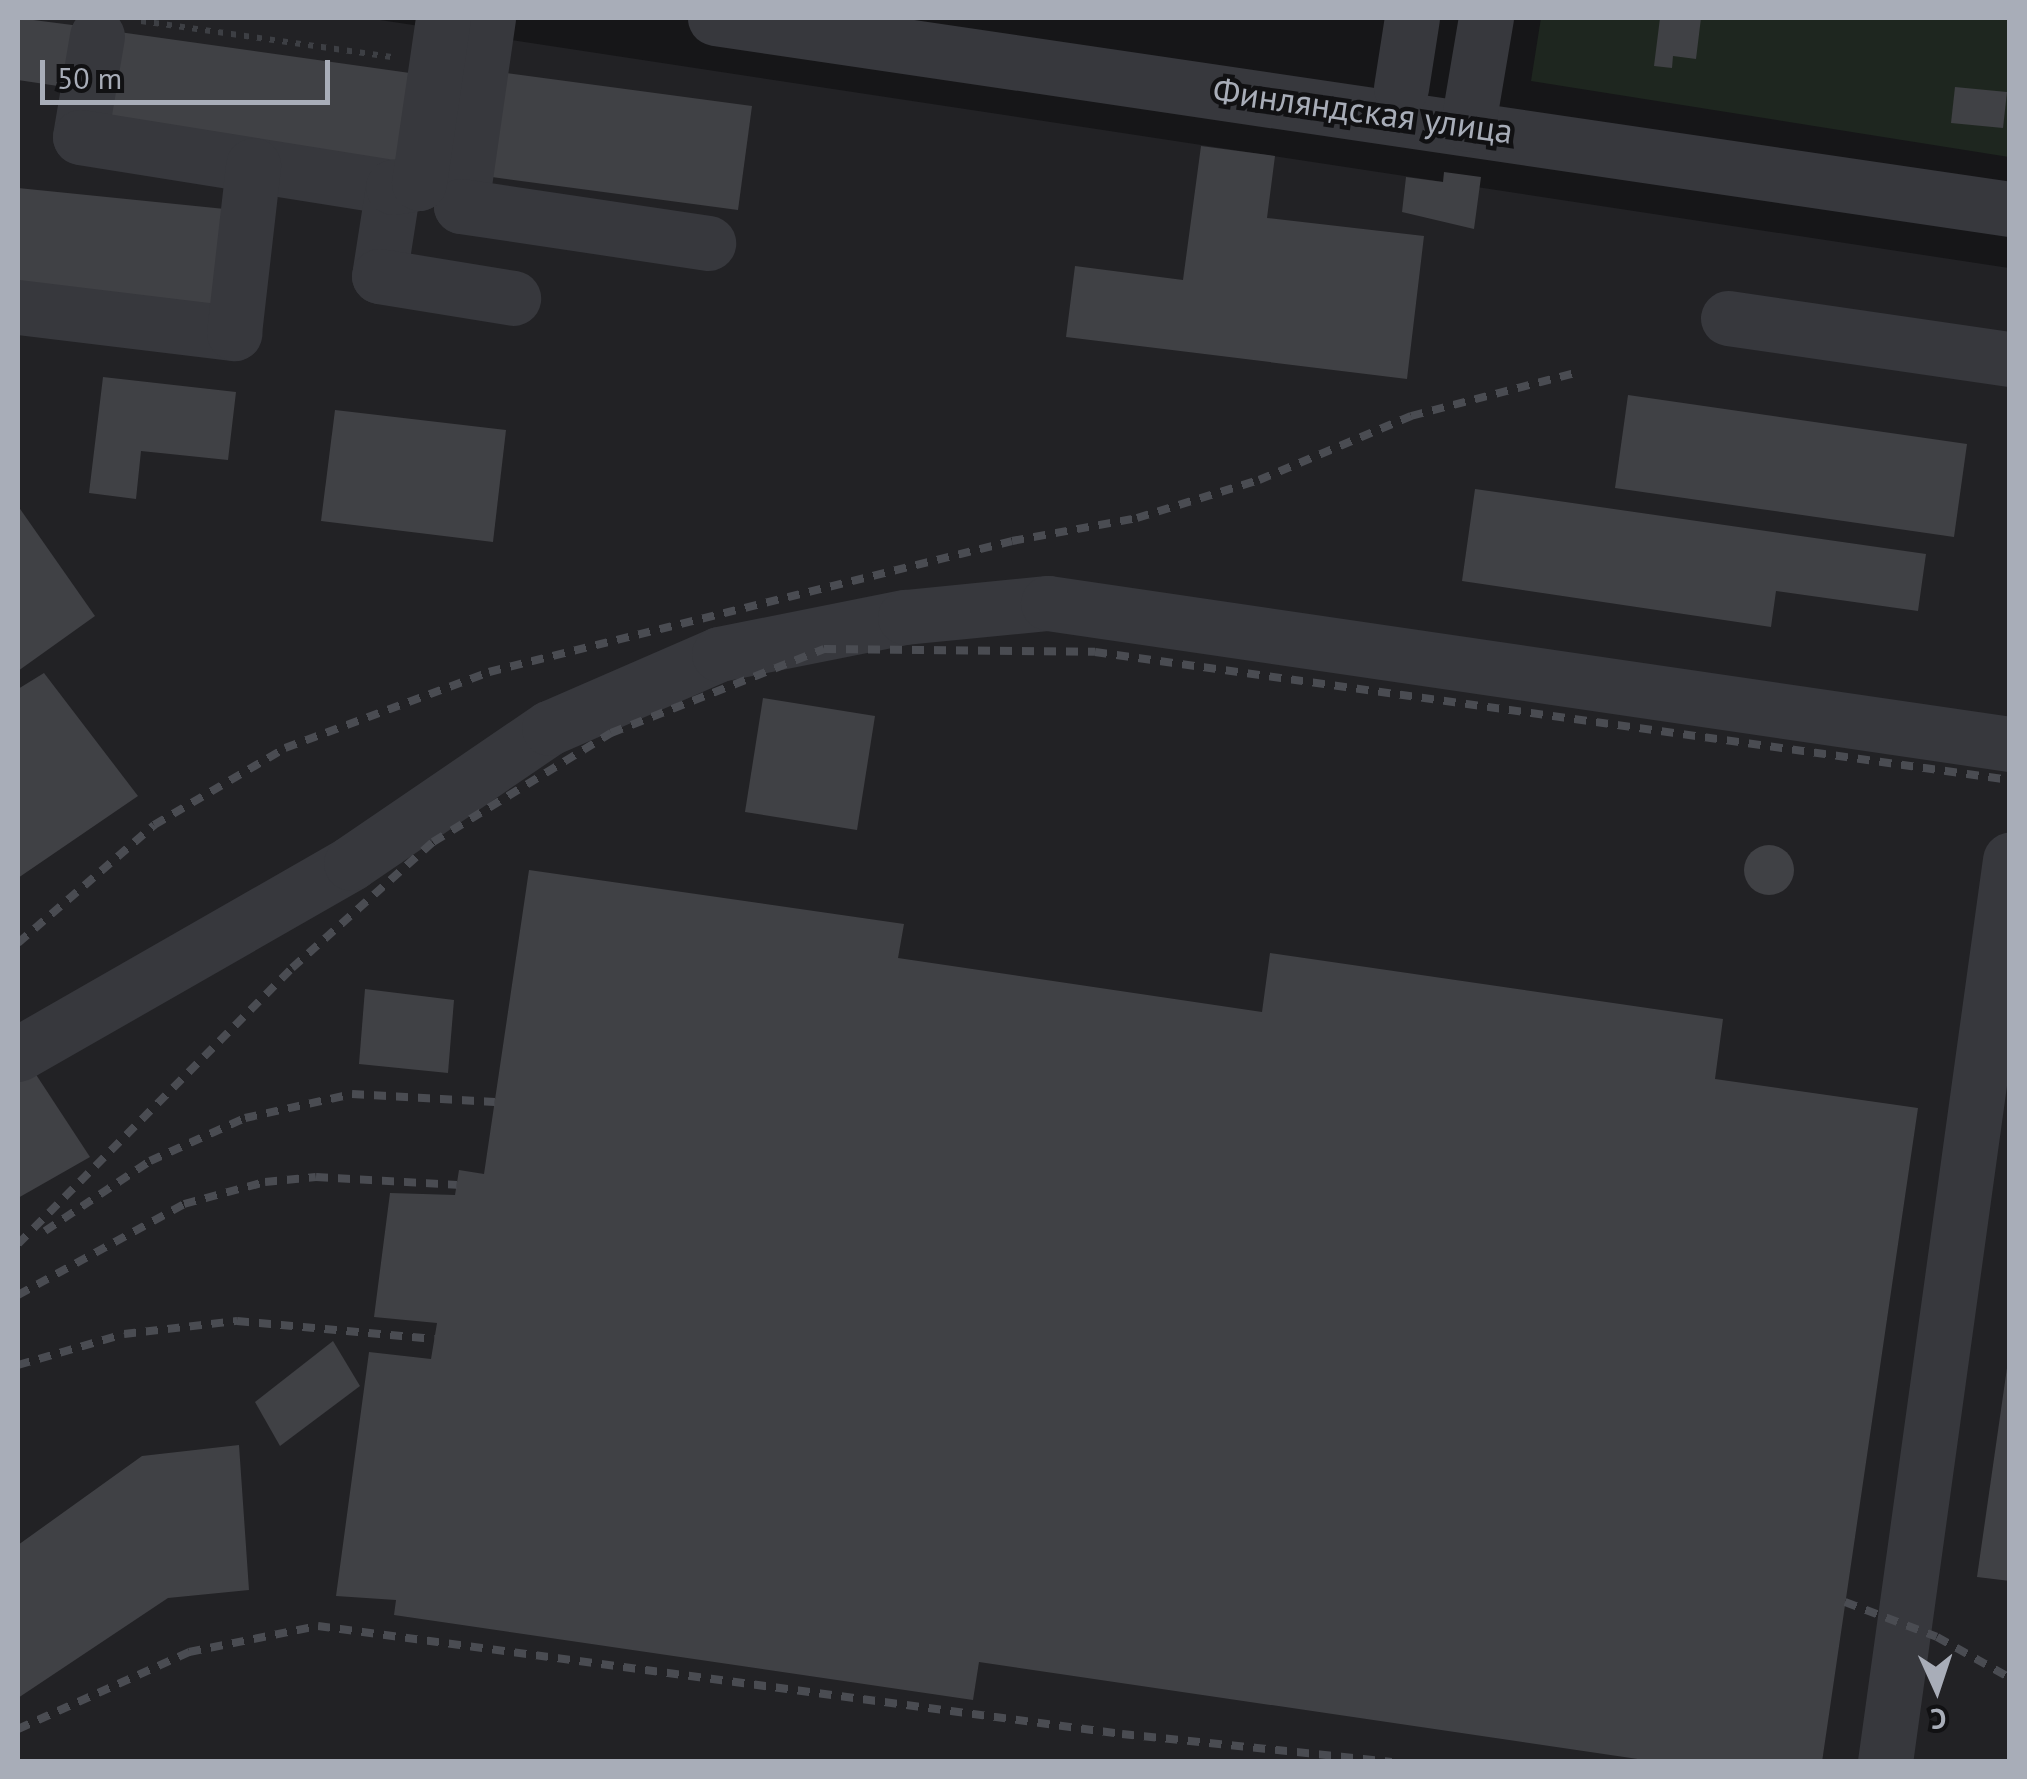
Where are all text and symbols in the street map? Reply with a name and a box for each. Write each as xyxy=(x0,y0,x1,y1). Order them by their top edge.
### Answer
scale bar xyxy=(45,40,335,102)
text: 50 m xyxy=(57,58,122,97)
street label: Финляндская улица xyxy=(1210,68,1516,152)
north arrow xyxy=(1887,1639,1987,1739)
text: С xyxy=(1930,1701,1947,1738)

